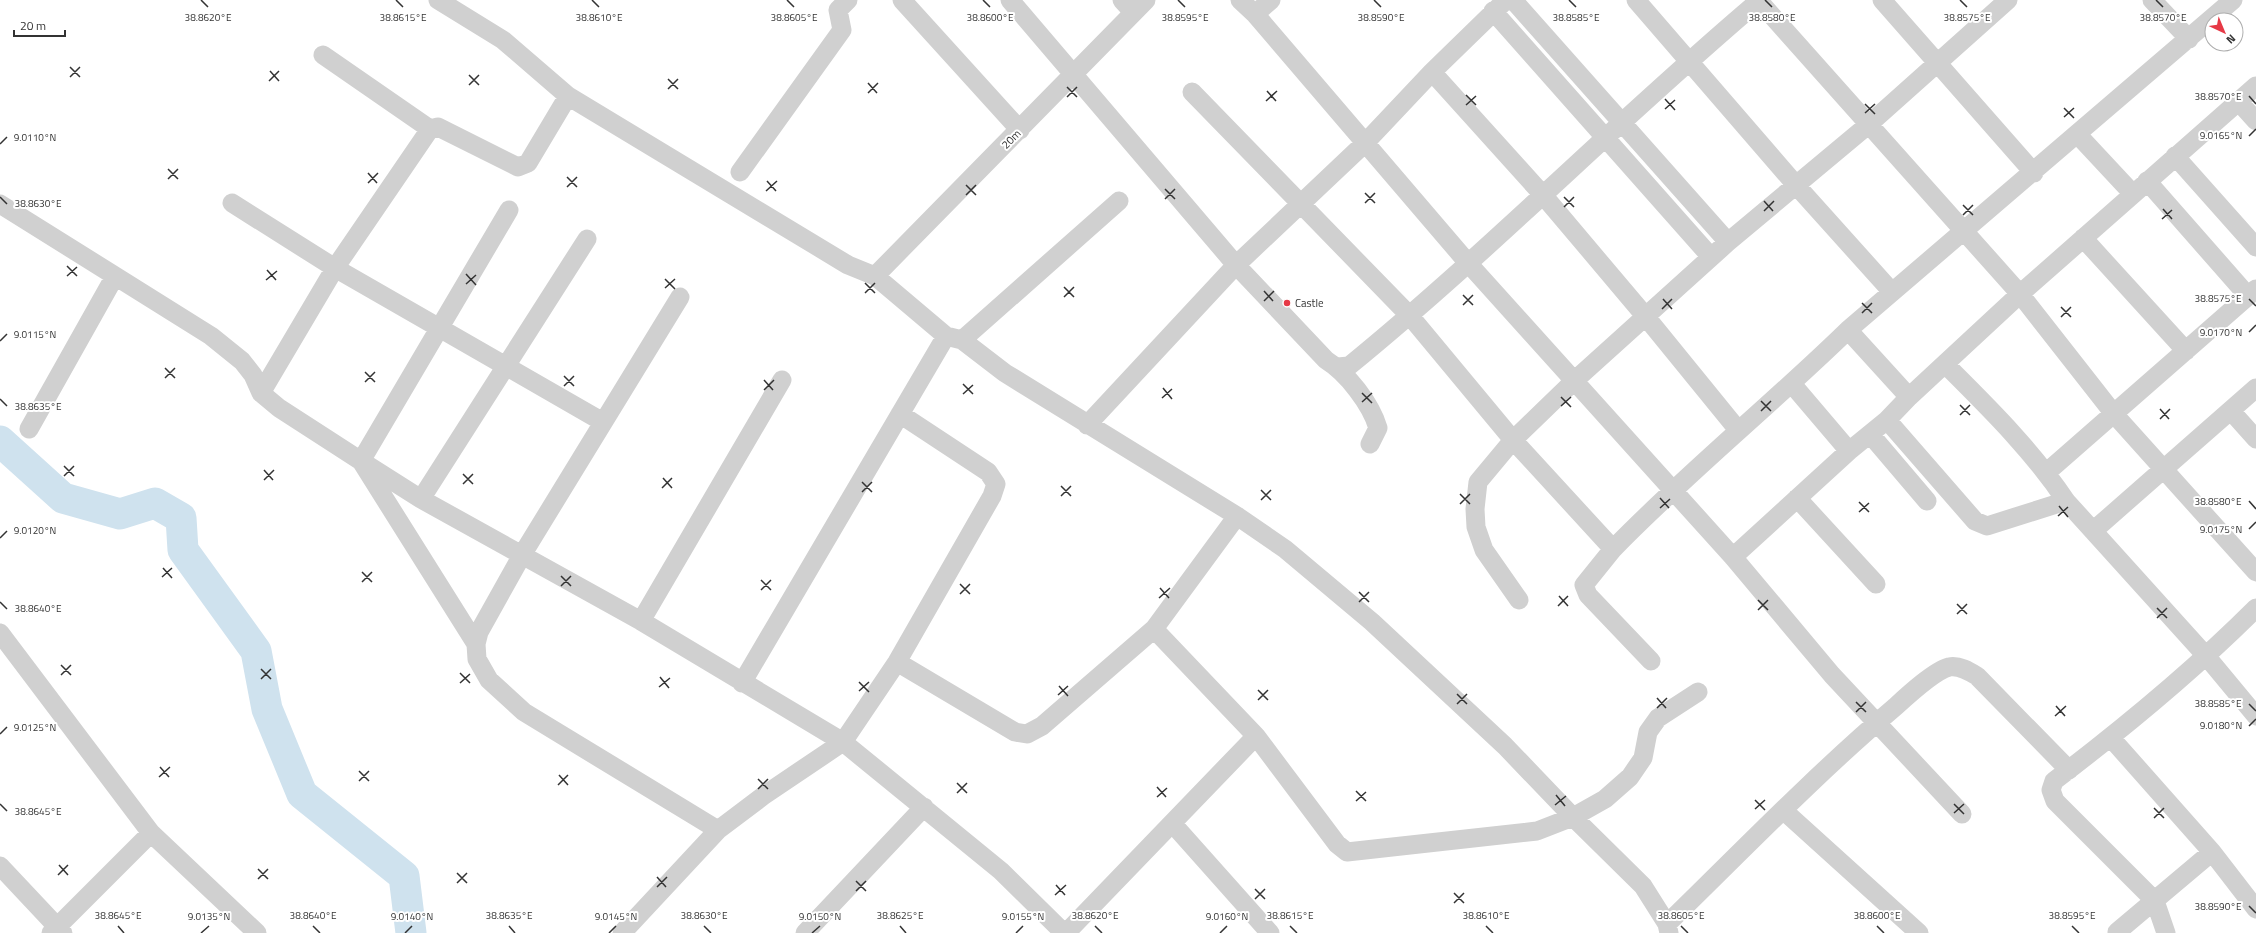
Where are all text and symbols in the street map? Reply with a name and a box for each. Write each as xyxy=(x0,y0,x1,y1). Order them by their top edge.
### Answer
text: 38.8620°E xyxy=(185,10,232,25)
text: 38.8615°E xyxy=(380,10,427,25)
text: 38.8610°E xyxy=(576,10,623,25)
text: 38.8605°E xyxy=(771,10,818,25)
text: 38.8600°E xyxy=(967,10,1014,25)
text: 38.8595°E xyxy=(1162,10,1209,25)
text: 38.8590°E xyxy=(1358,10,1405,25)
text: 38.8585°E xyxy=(1553,10,1600,25)
text: 38.8580°E xyxy=(1749,10,1796,25)
text: 38.8575°E xyxy=(1944,10,1991,25)
text: 38.8570°E xyxy=(2140,10,2187,25)
scale bar xyxy=(14,12,65,38)
north arrow xyxy=(2204,12,2244,52)
text: 20 m xyxy=(20,16,46,35)
text: N xyxy=(2223,31,2239,48)
text: 38.8570°E xyxy=(2195,89,2242,104)
street label: 20m xyxy=(998,126,1024,152)
text: 9.0165°N xyxy=(2200,128,2242,143)
text: 9.0110°N xyxy=(14,130,56,145)
text: 38.8630°E xyxy=(15,196,62,211)
text: 38.8575°E xyxy=(2195,291,2242,306)
place label: Castle xyxy=(1295,295,1324,311)
marker: Castle xyxy=(1282,298,1292,308)
text: 9.0170°N xyxy=(2200,325,2242,340)
text: 9.0115°N xyxy=(14,327,56,342)
text: 38.8635°E xyxy=(15,399,62,414)
text: 38.8580°E xyxy=(2195,494,2242,509)
text: 9.0175°N xyxy=(2200,522,2242,537)
text: 9.0120°N xyxy=(14,523,56,538)
text: 38.8640°E xyxy=(15,601,62,616)
text: 38.8585°E xyxy=(2195,696,2242,711)
text: 9.0180°N xyxy=(2200,718,2242,733)
text: 9.0125°N xyxy=(14,720,56,735)
text: 38.8645°E xyxy=(15,804,62,819)
text: 38.8590°E xyxy=(2195,899,2242,914)
text: 38.8645°E xyxy=(95,908,142,923)
text: 38.8640°E xyxy=(290,908,337,923)
text: 38.8635°E xyxy=(486,908,533,923)
text: 38.8630°E xyxy=(681,908,728,923)
text: 38.8625°E xyxy=(877,908,924,923)
text: 38.8620°E xyxy=(1072,908,1119,923)
text: 38.8615°E xyxy=(1267,908,1314,923)
text: 38.8610°E xyxy=(1463,908,1510,923)
text: 38.8605°E xyxy=(1658,908,1705,923)
text: 38.8600°E xyxy=(1854,908,1901,923)
text: 38.8595°E xyxy=(2049,908,2096,923)
text: 9.0135°N xyxy=(188,909,230,924)
text: 9.0140°N xyxy=(391,909,433,924)
text: 9.0145°N xyxy=(595,909,637,924)
text: 9.0150°N xyxy=(799,909,841,924)
text: 9.0155°N xyxy=(1002,909,1044,924)
text: 9.0160°N xyxy=(1206,909,1248,924)

